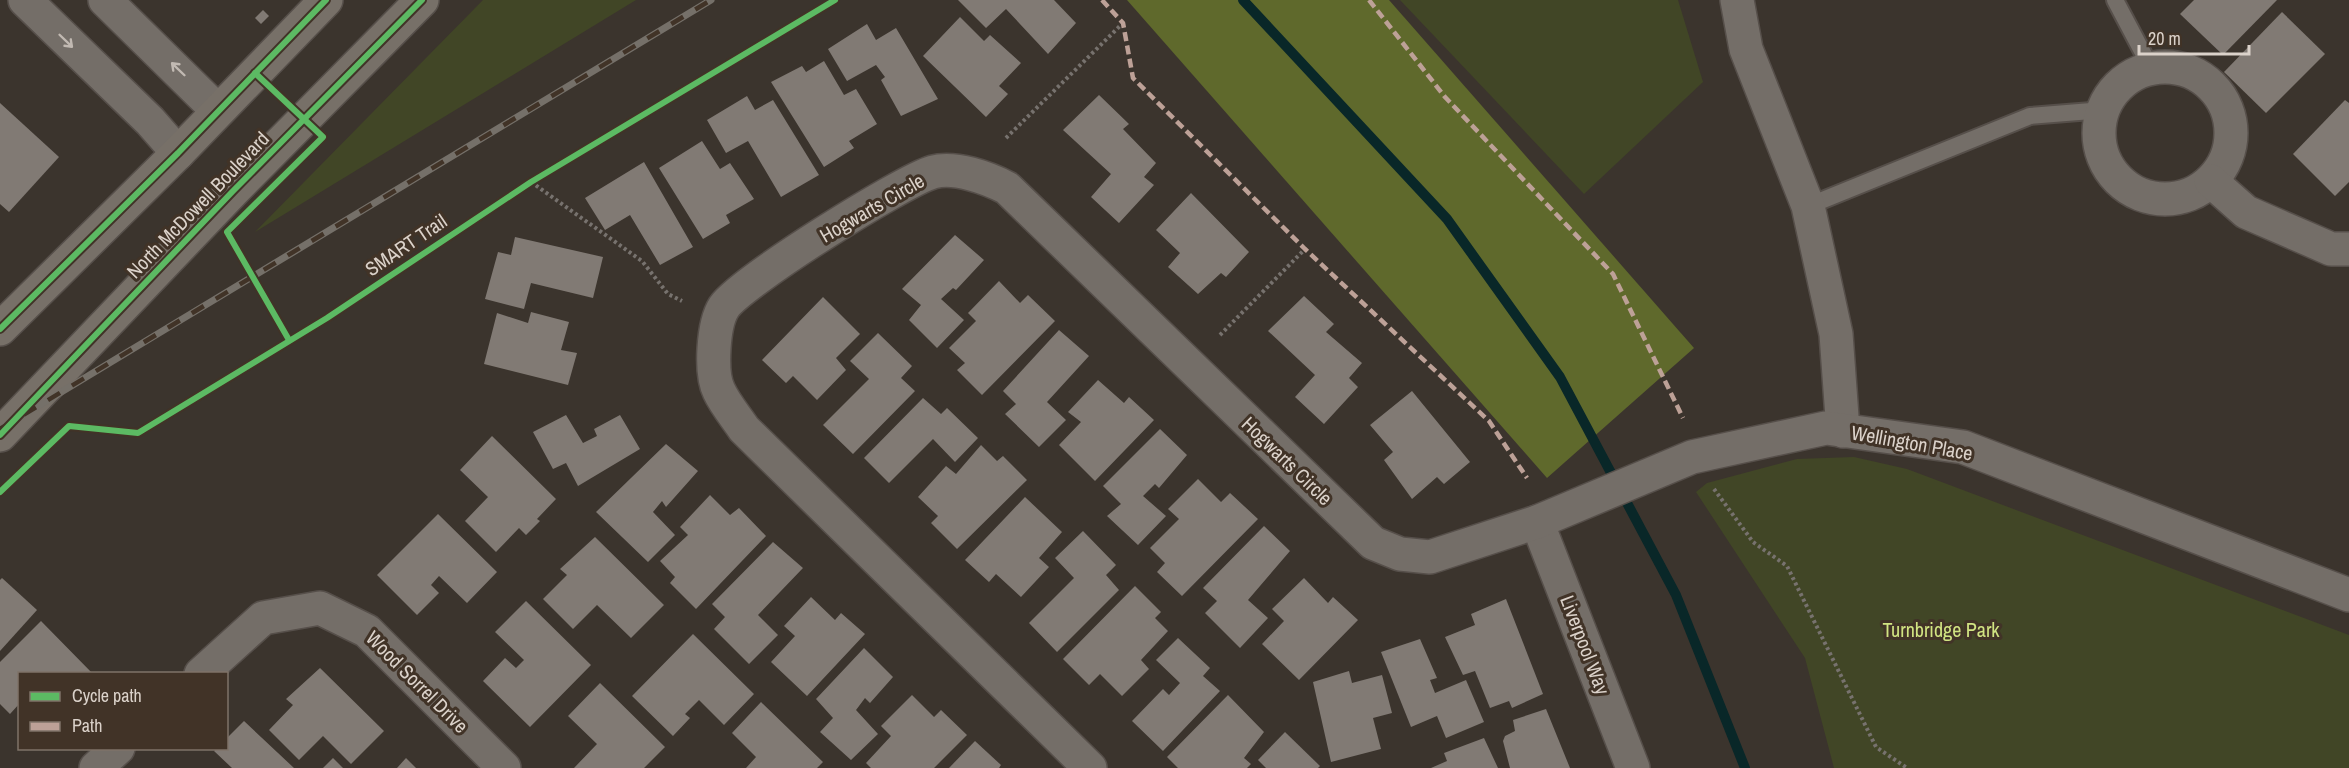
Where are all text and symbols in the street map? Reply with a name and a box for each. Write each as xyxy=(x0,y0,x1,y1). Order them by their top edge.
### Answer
scale bar xyxy=(2139,18,2248,56)
text: 20 m xyxy=(2148,26,2181,51)
one-way arrow xyxy=(59,34,74,49)
one-way arrow xyxy=(171,62,186,76)
street label: North McDowell Boulevard xyxy=(121,125,275,284)
street label: Hogwarts Circle xyxy=(814,167,929,248)
street label: SMART Trail xyxy=(359,207,452,282)
street label: Hogwarts Circle xyxy=(1236,410,1339,511)
street label: Wellington Place xyxy=(1849,419,1975,466)
street label: Liverpool Way xyxy=(1554,591,1617,699)
park label: Turnbridge Park xyxy=(1882,616,2000,643)
street label: Wood Sorrel Drive xyxy=(360,625,474,739)
legend xyxy=(18,672,228,750)
text: Cycle path xyxy=(72,683,142,708)
text: Path xyxy=(72,713,102,738)

